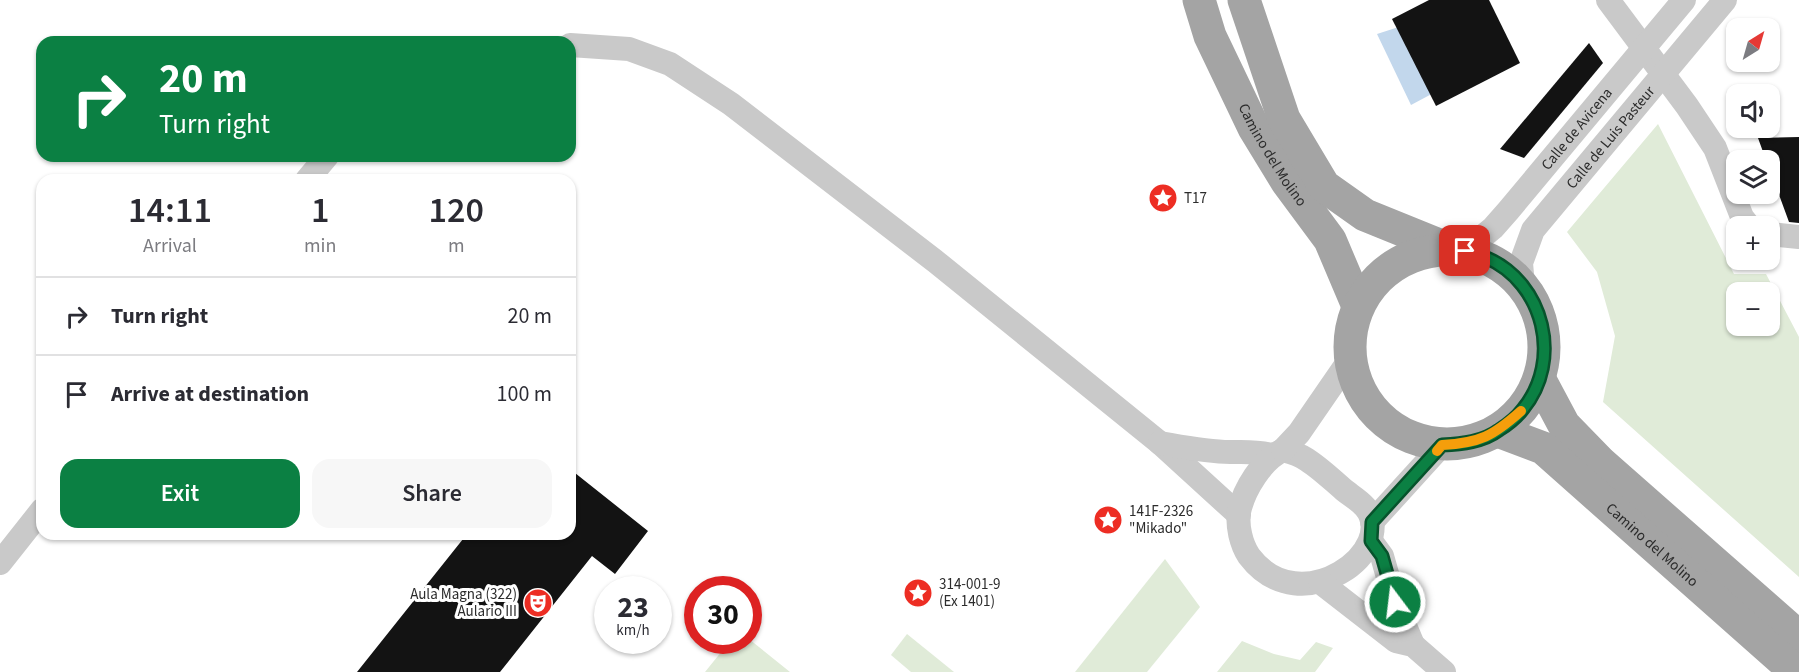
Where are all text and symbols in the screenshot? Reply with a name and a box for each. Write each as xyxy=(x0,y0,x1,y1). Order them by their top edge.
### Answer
north arrow xyxy=(1726,18,1780,72)
map controls xyxy=(1726,18,1780,336)
text: 20 m xyxy=(159,49,248,109)
icon: right xyxy=(60,60,138,138)
street label: Calle de Luis Pasteur xyxy=(1562,81,1661,194)
street label: Calle de Avicena xyxy=(1536,83,1618,175)
button: sound xyxy=(1726,84,1780,138)
street label: Camino del Molino xyxy=(1233,100,1312,211)
text: Turn right xyxy=(159,105,270,144)
button: layers xyxy=(1726,150,1780,204)
place icon: T17 xyxy=(1147,182,1179,214)
text: 14:11 xyxy=(128,185,212,236)
text: 1 xyxy=(311,185,329,236)
text: 120 xyxy=(428,185,484,236)
place label: T17 xyxy=(1184,188,1207,209)
button: + xyxy=(1726,216,1780,270)
pin xyxy=(1439,225,1490,276)
text: Arrival xyxy=(143,232,197,260)
text: min xyxy=(304,232,336,260)
text: m xyxy=(448,232,464,260)
icon: arrive xyxy=(1448,234,1481,267)
button: − xyxy=(1726,282,1780,336)
icon: right xyxy=(60,300,93,333)
text: Turn right xyxy=(111,300,208,332)
text: 20 m xyxy=(507,300,552,332)
icon: arrive xyxy=(60,378,93,411)
text: Arrive at destination xyxy=(111,378,309,410)
text: 100 m xyxy=(497,378,552,410)
button: Exit xyxy=(60,459,300,528)
button: Share xyxy=(312,459,552,528)
street label: Camino del Molino xyxy=(1601,498,1703,592)
place label: 141F-2326 "Mikado" xyxy=(1129,501,1193,539)
place icon: 141F-2326 "Mikado" xyxy=(1092,504,1124,536)
position arrow xyxy=(1363,570,1427,634)
place label: 314-001-9 (Ex 1401) xyxy=(939,574,1001,612)
speed limit sign: 30 xyxy=(684,576,762,654)
place icon: 314-001-9 (Ex 1401) xyxy=(902,577,934,609)
place label: Aula Magna (322) Aulario III xyxy=(410,584,517,622)
text: 23 xyxy=(617,586,649,629)
theatre icon: Aula Magna (322) Aulario III xyxy=(522,587,554,619)
text: km/h xyxy=(616,620,650,641)

